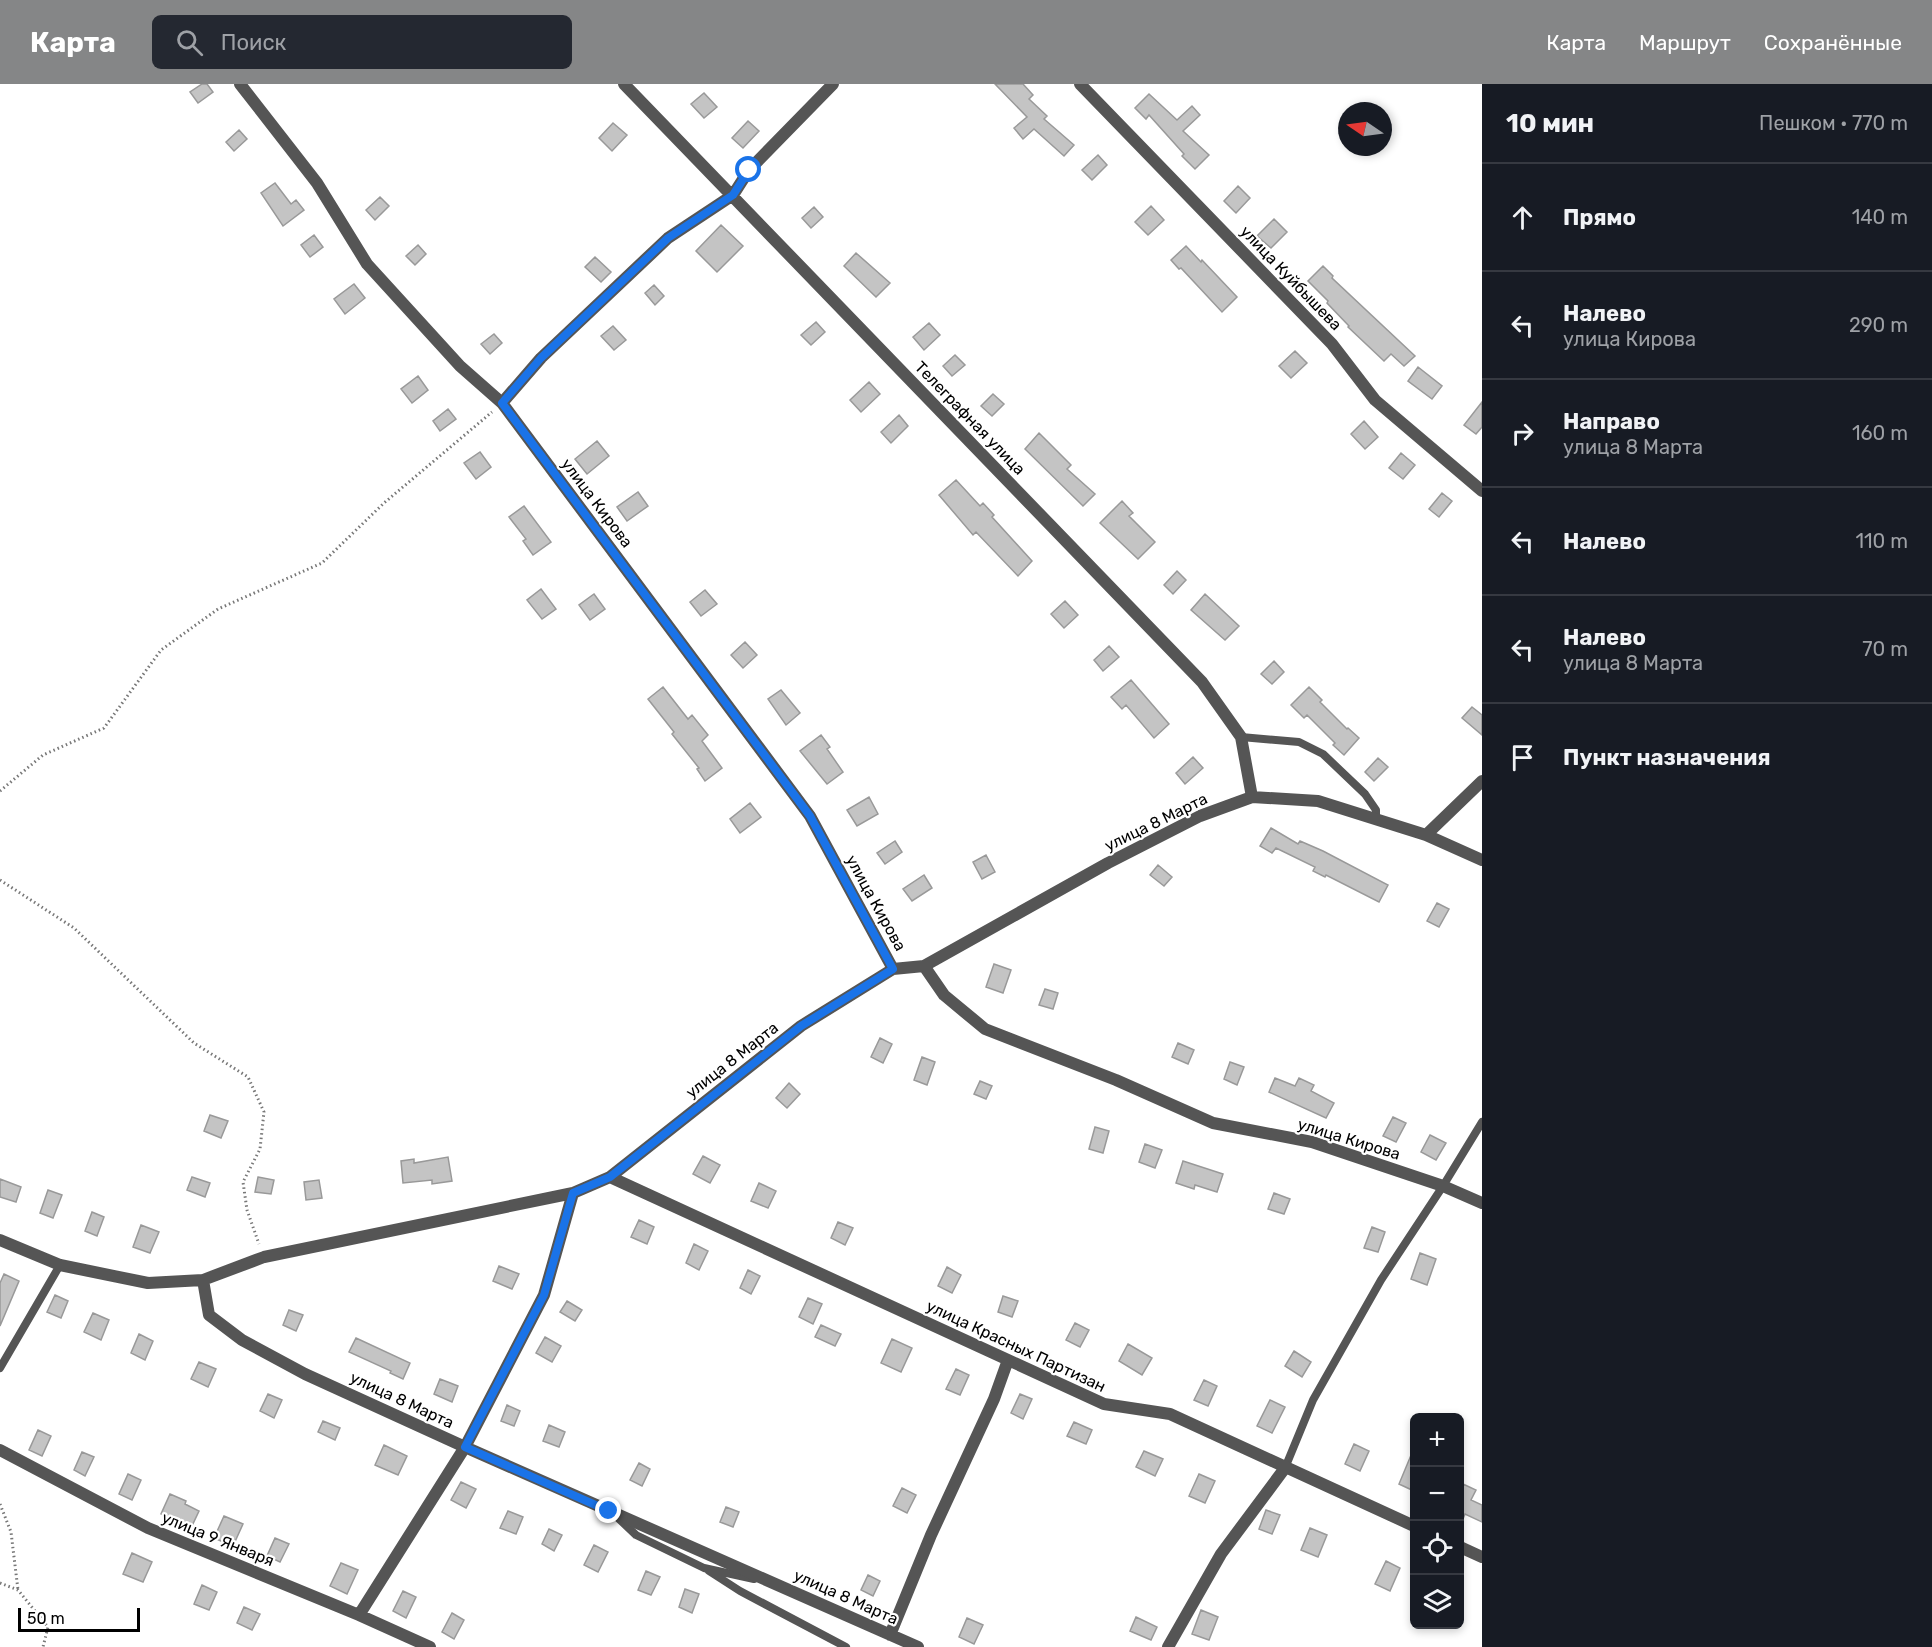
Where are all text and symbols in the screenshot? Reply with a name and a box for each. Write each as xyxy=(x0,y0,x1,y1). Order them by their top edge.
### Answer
search box xyxy=(152,15,572,69)
text: Карта xyxy=(30,26,116,59)
icon: search xyxy=(173,26,206,59)
text: Поиск xyxy=(221,29,286,56)
text: Карта xyxy=(1546,30,1606,55)
text: Маршрут xyxy=(1639,30,1731,55)
text: Сохранённые xyxy=(1764,30,1902,55)
north arrow xyxy=(1338,102,1392,156)
text: 10 мин xyxy=(1506,108,1594,139)
text: Пешком · 770 m xyxy=(1759,111,1908,135)
route start xyxy=(735,156,761,182)
icon: ahead xyxy=(1506,201,1539,234)
text: Прямо xyxy=(1563,204,1636,231)
text: 140 m xyxy=(1852,205,1908,229)
street label: улица Куйбышева xyxy=(1236,222,1346,334)
text: Налево xyxy=(1563,300,1646,327)
icon: left xyxy=(1506,309,1539,342)
text: 290 m xyxy=(1849,313,1908,337)
text: улица Кирова xyxy=(1563,327,1696,351)
street label: Телеграфная улица xyxy=(911,357,1029,479)
text: Направо xyxy=(1563,408,1660,435)
icon: right xyxy=(1506,417,1539,450)
text: 160 m xyxy=(1852,421,1908,445)
text: улица 8 Марта xyxy=(1563,435,1703,459)
street label: улица Кирова xyxy=(557,455,637,551)
icon: left xyxy=(1506,525,1539,558)
text: Налево xyxy=(1563,528,1646,555)
text: 110 m xyxy=(1856,529,1908,553)
text: Налево xyxy=(1563,624,1646,651)
icon: left xyxy=(1506,633,1539,666)
text: 70 m xyxy=(1862,637,1908,661)
text: улица 8 Марта xyxy=(1563,651,1703,675)
icon: arrive xyxy=(1506,741,1539,774)
text: Пункт назначения xyxy=(1563,744,1771,771)
street label: улица 8 Марта xyxy=(1101,789,1211,855)
street label: улица Кирова xyxy=(842,852,910,954)
street label: улица 8 Марта xyxy=(682,1018,782,1102)
street label: улица Кирова xyxy=(1295,1114,1403,1164)
street label: улица Красных Партизан xyxy=(923,1296,1109,1396)
street label: улица 8 Марта xyxy=(347,1368,457,1432)
map controls xyxy=(1410,1413,1464,1629)
button: + xyxy=(1410,1413,1464,1467)
button: − xyxy=(1410,1467,1464,1521)
route end xyxy=(595,1497,621,1523)
street label: улица 9 Января xyxy=(159,1508,277,1570)
button: locate xyxy=(1410,1521,1464,1575)
street label: улица 8 Марта xyxy=(791,1566,901,1628)
button: layers xyxy=(1410,1575,1464,1629)
scale bar xyxy=(18,1605,140,1632)
text: 50 m xyxy=(27,1609,65,1628)

